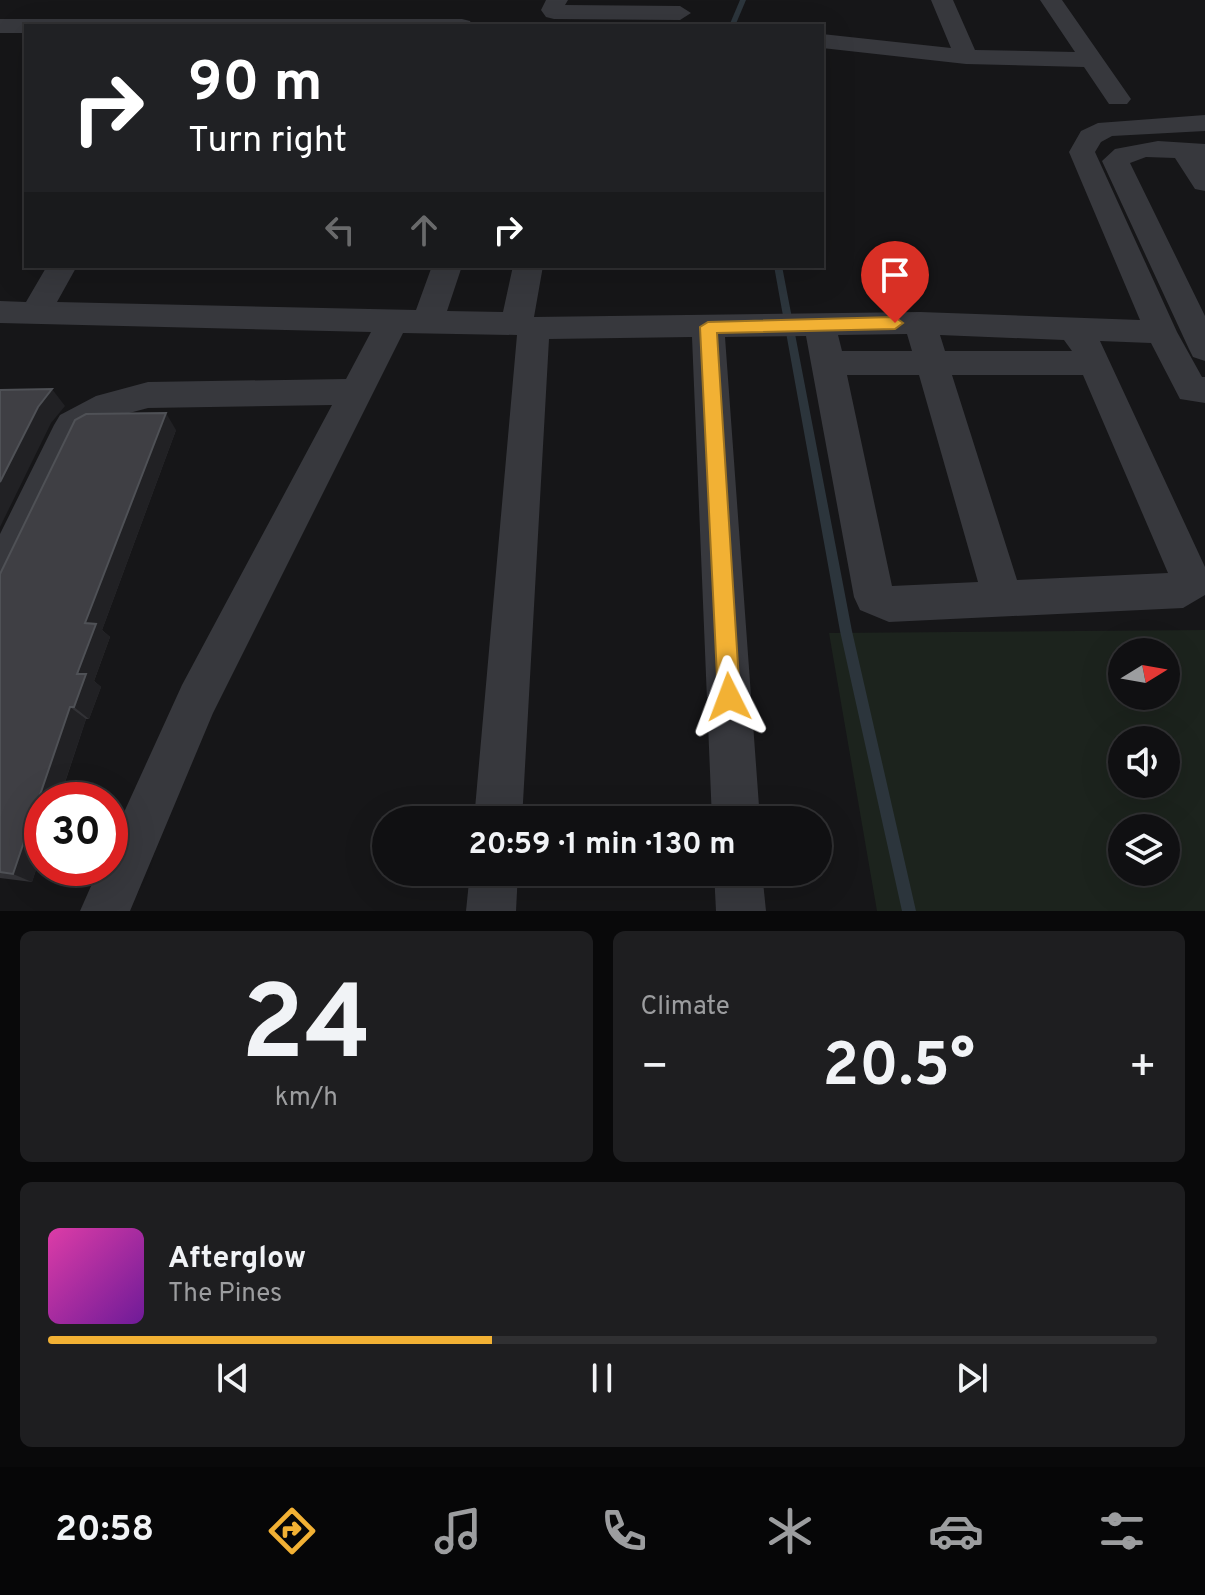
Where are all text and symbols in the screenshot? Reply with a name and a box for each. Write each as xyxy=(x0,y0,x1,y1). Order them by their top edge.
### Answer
text: 90 m xyxy=(188,50,323,120)
icon: right xyxy=(56,56,160,160)
text: Turn right xyxy=(188,119,347,165)
icon: left xyxy=(318,208,362,252)
icon: ahead xyxy=(402,208,446,252)
icon: right xyxy=(486,208,530,252)
pin xyxy=(861,241,929,323)
icon: arrive xyxy=(873,253,917,297)
north arrow xyxy=(1108,638,1180,710)
map controls xyxy=(1108,638,1180,886)
position arrow xyxy=(687,655,771,739)
button: sound xyxy=(1108,726,1180,798)
speed limit sign: 30 xyxy=(24,782,128,886)
button: layers xyxy=(1108,814,1180,886)
text: 20:59 · 1 min · 130 m xyxy=(468,827,736,864)
text: 24 xyxy=(241,964,371,1096)
text: Climate xyxy=(641,991,730,1024)
text: 20.5° xyxy=(823,1031,975,1107)
text: − xyxy=(641,1041,669,1097)
text: + xyxy=(1129,1041,1157,1097)
text: km/h xyxy=(275,1082,338,1115)
text: Afterglow xyxy=(168,1241,306,1278)
text: The Pines xyxy=(168,1278,282,1311)
icon: previous xyxy=(211,1356,255,1400)
icon: pause xyxy=(580,1356,624,1400)
icon: next xyxy=(950,1356,994,1400)
icon: directions xyxy=(264,1503,320,1559)
icon: music xyxy=(430,1503,486,1559)
icon: phone xyxy=(596,1503,652,1559)
icon: climate xyxy=(762,1503,818,1559)
icon: car xyxy=(928,1503,984,1559)
icon: filters xyxy=(1094,1503,1150,1559)
text: 20:58 xyxy=(55,1508,154,1554)

